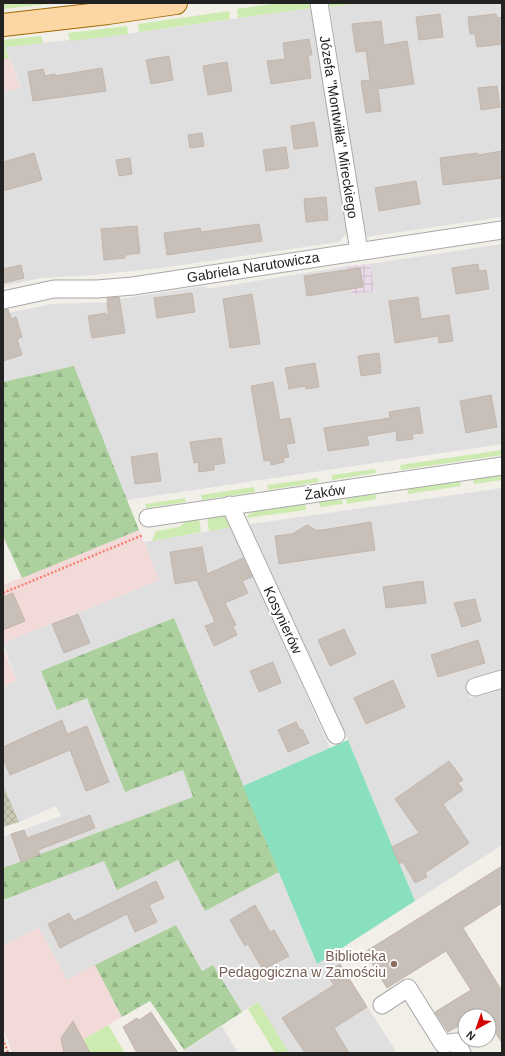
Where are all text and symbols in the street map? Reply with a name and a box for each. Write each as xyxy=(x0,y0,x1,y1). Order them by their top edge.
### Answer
street label: Józefa "Montwiłła" Mireckiego xyxy=(317,34,361,220)
street label: Gabriela Narutowicza xyxy=(186,249,321,285)
street label: Żaków xyxy=(303,480,347,503)
street label: Kosynierów xyxy=(260,584,306,657)
place label: Biblioteka Pedagogiczna w Zamościu xyxy=(219,948,386,980)
marker: Biblioteka Pedagogiczna w Zamościu xyxy=(389,959,399,969)
north arrow xyxy=(457,1008,497,1048)
text: N xyxy=(464,1028,477,1043)

